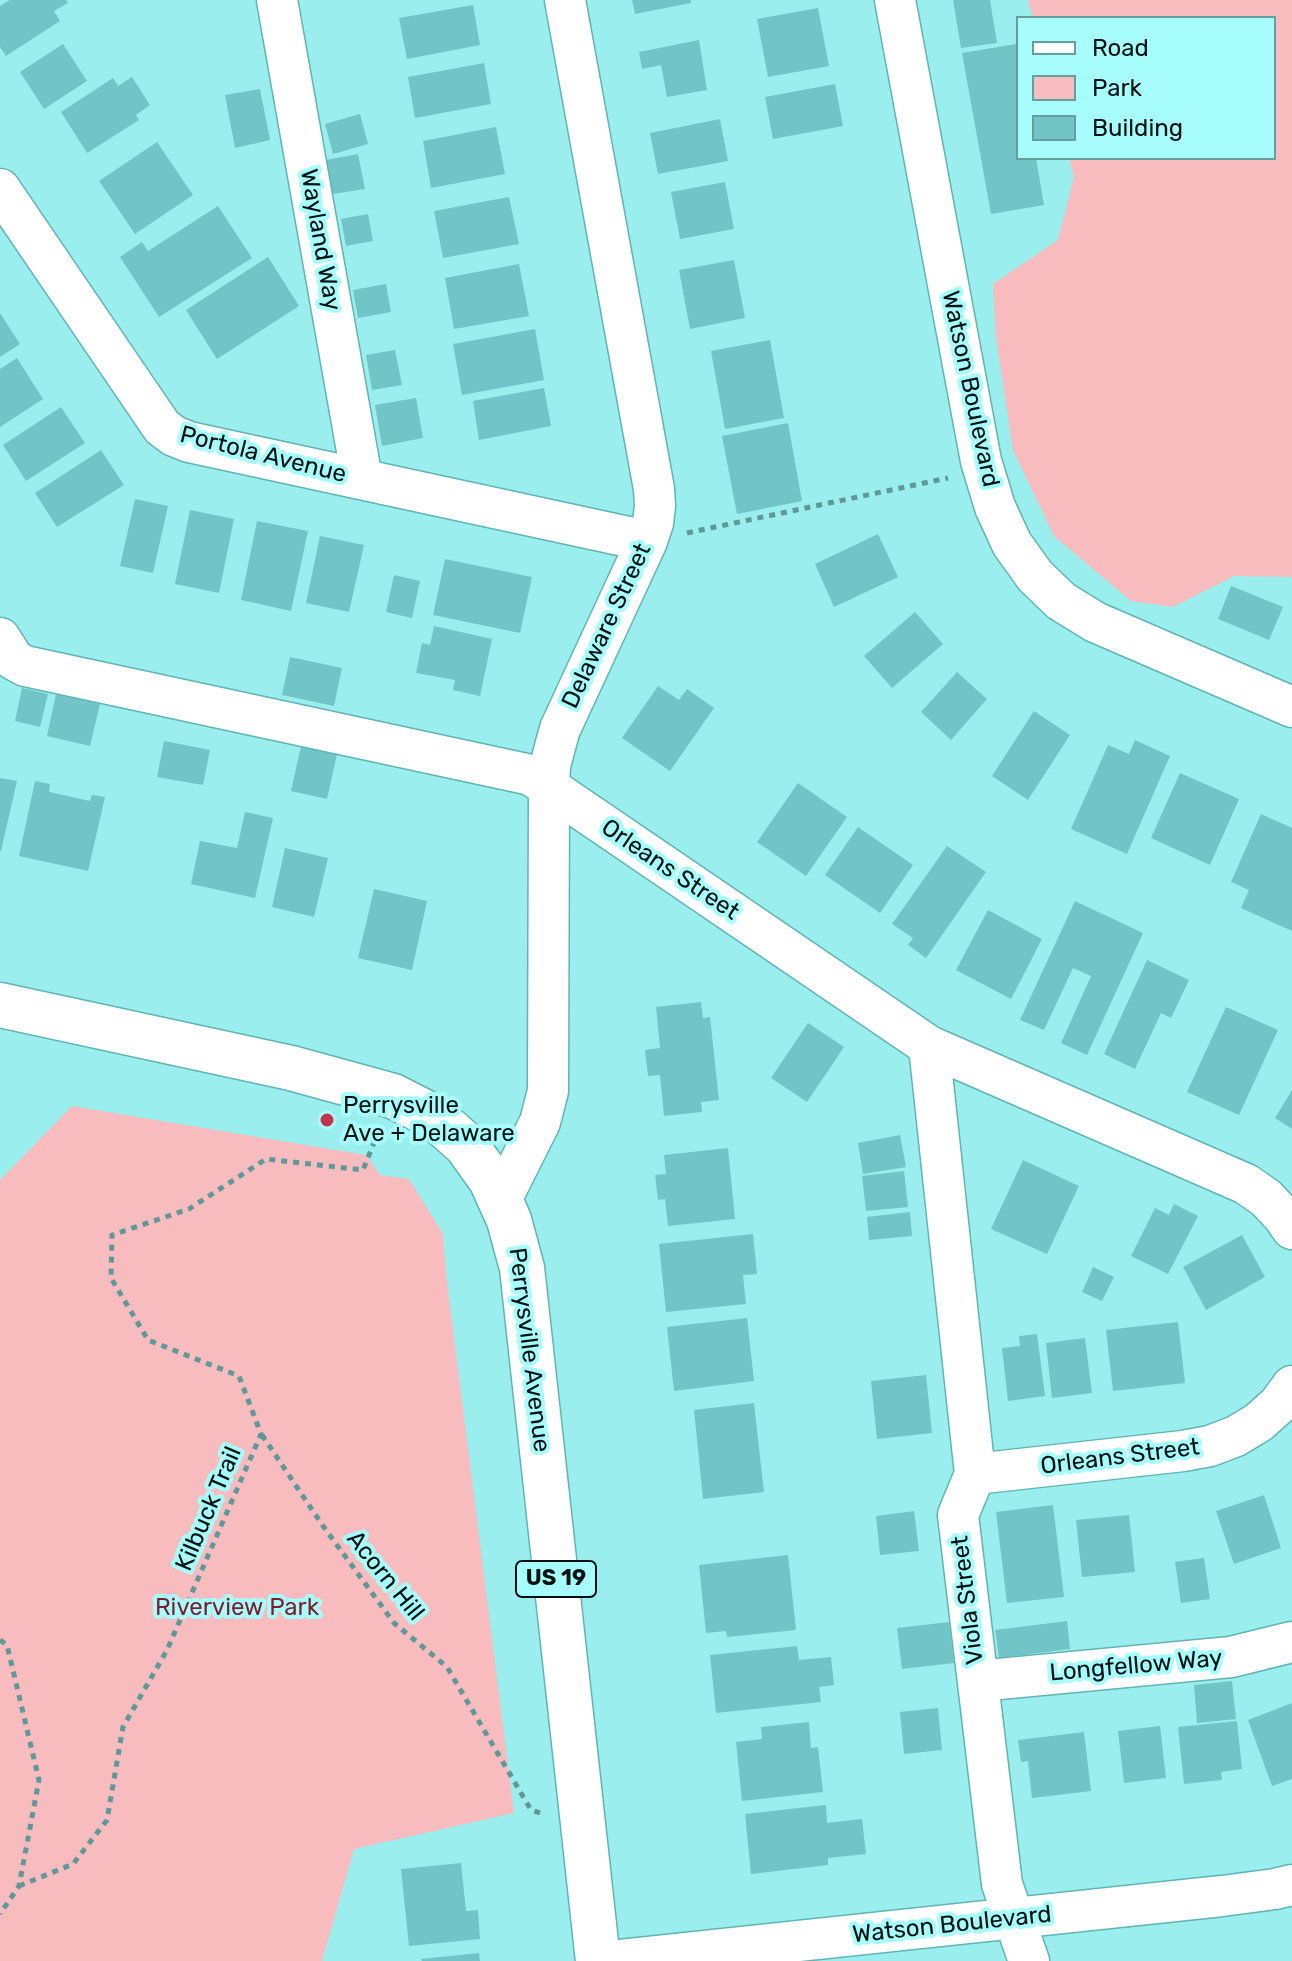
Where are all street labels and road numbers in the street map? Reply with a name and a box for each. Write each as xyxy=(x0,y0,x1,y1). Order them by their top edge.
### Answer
street label: Wayland Way xyxy=(293,167,347,313)
street label: Watson Boulevard xyxy=(935,288,1005,490)
street label: Portola Avenue xyxy=(177,420,349,490)
street label: Delaware Street xyxy=(556,539,658,713)
street label: Orleans Street xyxy=(596,813,744,927)
street label: Perrysville Avenue xyxy=(502,1246,556,1454)
street label: Orleans Street xyxy=(1039,1433,1201,1481)
street label: Kilbuck Trail xyxy=(170,1443,248,1575)
street label: Acorn Hill xyxy=(340,1525,430,1627)
street label: Viola Street xyxy=(946,1534,990,1666)
road number: US 19 xyxy=(516,1561,596,1597)
street label: Longfellow Way xyxy=(1048,1644,1224,1688)
street label: Watson Boulevard xyxy=(851,1900,1053,1950)

